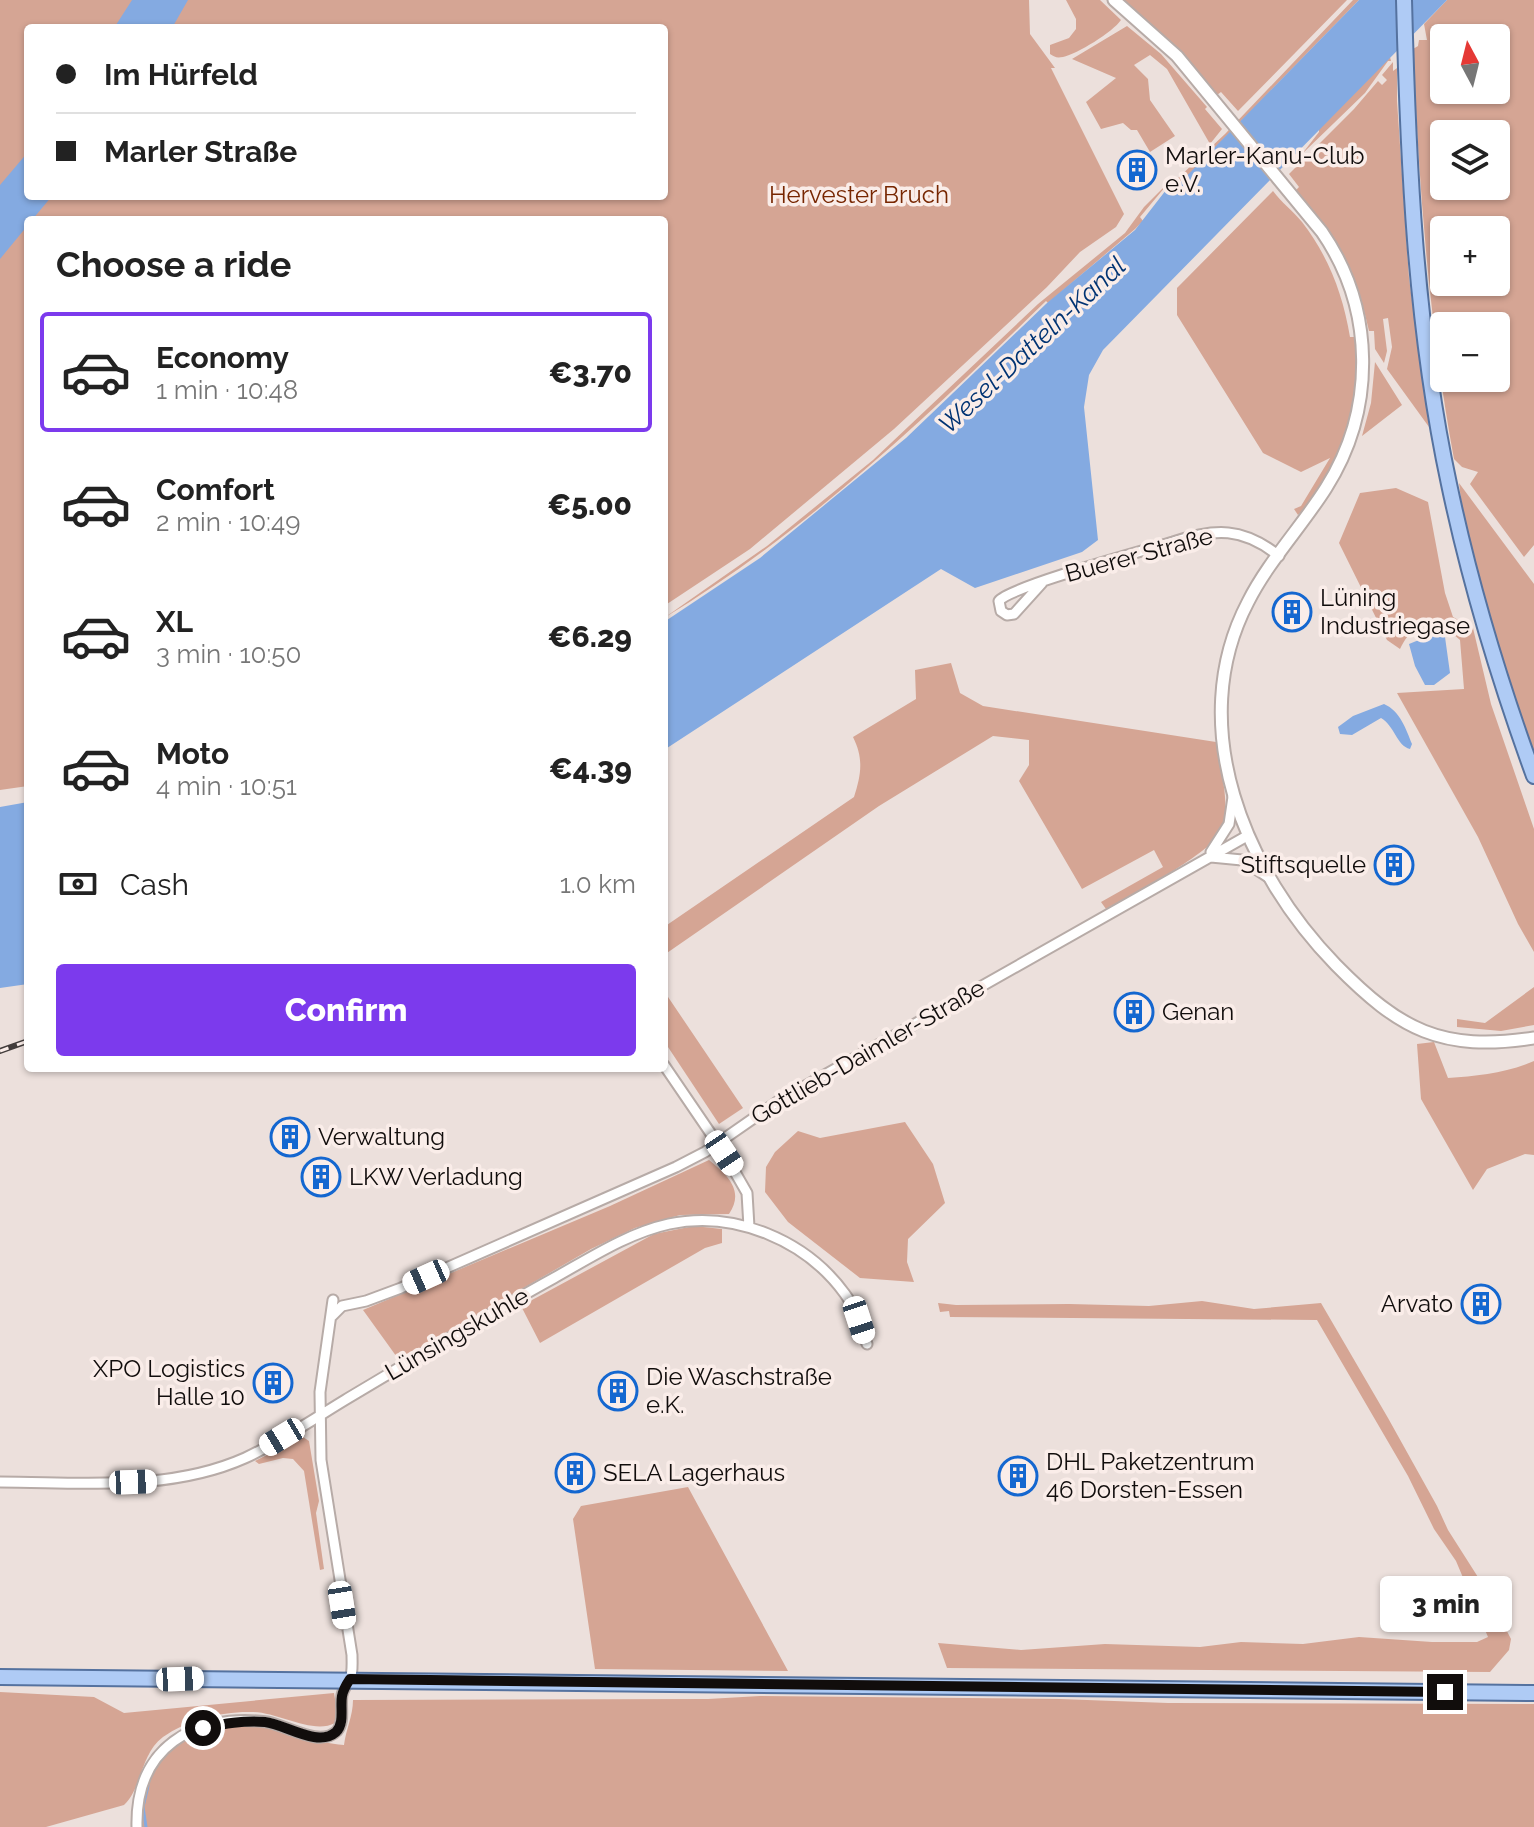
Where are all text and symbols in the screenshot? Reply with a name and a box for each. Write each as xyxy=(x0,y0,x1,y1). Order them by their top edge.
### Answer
north arrow xyxy=(1430,24,1510,104)
map controls xyxy=(1430,24,1510,392)
text: Im Hürfeld xyxy=(104,57,258,92)
button: layers xyxy=(1430,120,1510,200)
text: Marler Straße xyxy=(104,134,297,169)
place label: Marler-Kanu-Club e.V. xyxy=(1165,141,1365,198)
building icon: Marler-Kanu-Club e.V. xyxy=(1116,149,1158,191)
park label: Hervester Bruch xyxy=(769,180,949,209)
button: + xyxy=(1430,216,1510,296)
text: Choose a ride xyxy=(56,243,291,285)
water label: Wesel-Datteln-Kanal xyxy=(932,250,1132,439)
button: − xyxy=(1430,312,1510,392)
icon: car xyxy=(60,336,132,408)
text: Economy xyxy=(156,340,289,375)
text: €3.70 xyxy=(549,355,632,390)
text: 1 min · 10:48 xyxy=(156,375,298,405)
icon: car xyxy=(60,468,132,540)
text: Comfort xyxy=(156,472,275,507)
text: €5.00 xyxy=(547,487,632,522)
text: 2 min · 10:49 xyxy=(156,507,300,537)
street label: Buerer Straße xyxy=(1062,521,1216,588)
place label: Lüning Industriegase xyxy=(1320,583,1470,640)
building icon: Lüning Industriegase xyxy=(1271,591,1313,633)
icon: car xyxy=(60,600,132,672)
text: XL xyxy=(156,604,193,639)
text: €6.29 xyxy=(548,619,632,654)
text: 3 min · 10:50 xyxy=(156,639,301,669)
icon: car xyxy=(60,732,132,804)
text: Moto xyxy=(156,736,229,771)
text: €4.39 xyxy=(549,751,632,786)
text: 4 min · 10:51 xyxy=(156,771,297,801)
building icon: Stiftsquelle xyxy=(1373,844,1415,886)
place label: Stiftsquelle xyxy=(1241,850,1366,879)
icon: cash xyxy=(56,862,100,906)
text: Cash xyxy=(120,867,189,902)
text: 1.0 km xyxy=(560,869,636,899)
button: Confirm xyxy=(56,964,636,1056)
street label: Gottlieb-Daimler-Straße xyxy=(746,973,990,1130)
building icon: Genan xyxy=(1113,991,1155,1033)
place label: Genan xyxy=(1162,997,1234,1026)
building icon: Verwaltung xyxy=(269,1116,311,1158)
place label: Verwaltung xyxy=(318,1122,445,1151)
car xyxy=(701,1126,747,1180)
building icon: LKW Verladung xyxy=(300,1156,342,1198)
place label: LKW Verladung xyxy=(349,1162,523,1191)
car xyxy=(399,1256,453,1298)
street label: Lünsingskuhle xyxy=(380,1281,534,1386)
building icon: Arvato xyxy=(1460,1283,1502,1325)
place label: Arvato xyxy=(1381,1289,1453,1318)
car xyxy=(840,1293,878,1347)
place label: XPO Logistics Halle 10 xyxy=(93,1354,245,1411)
building icon: XPO Logistics Halle 10 xyxy=(252,1362,294,1404)
place label: Die Waschstraße e.K. xyxy=(646,1362,832,1419)
building icon: Die Waschstraße e.K. xyxy=(597,1370,639,1412)
car xyxy=(255,1414,309,1460)
place label: DHL Paketzentrum 46 Dorsten-Essen xyxy=(1046,1447,1255,1504)
building icon: SELA Lagerhaus xyxy=(554,1452,596,1494)
building icon: DHL Paketzentrum 46 Dorsten-Essen xyxy=(997,1455,1039,1497)
place label: SELA Lagerhaus xyxy=(603,1458,785,1487)
car xyxy=(109,1469,157,1495)
callout: 3 min xyxy=(1379,1576,1511,1632)
car xyxy=(326,1579,358,1631)
text: 3 min xyxy=(1412,1589,1480,1619)
car xyxy=(156,1666,204,1692)
route end xyxy=(1427,1674,1463,1710)
route start xyxy=(185,1710,221,1746)

